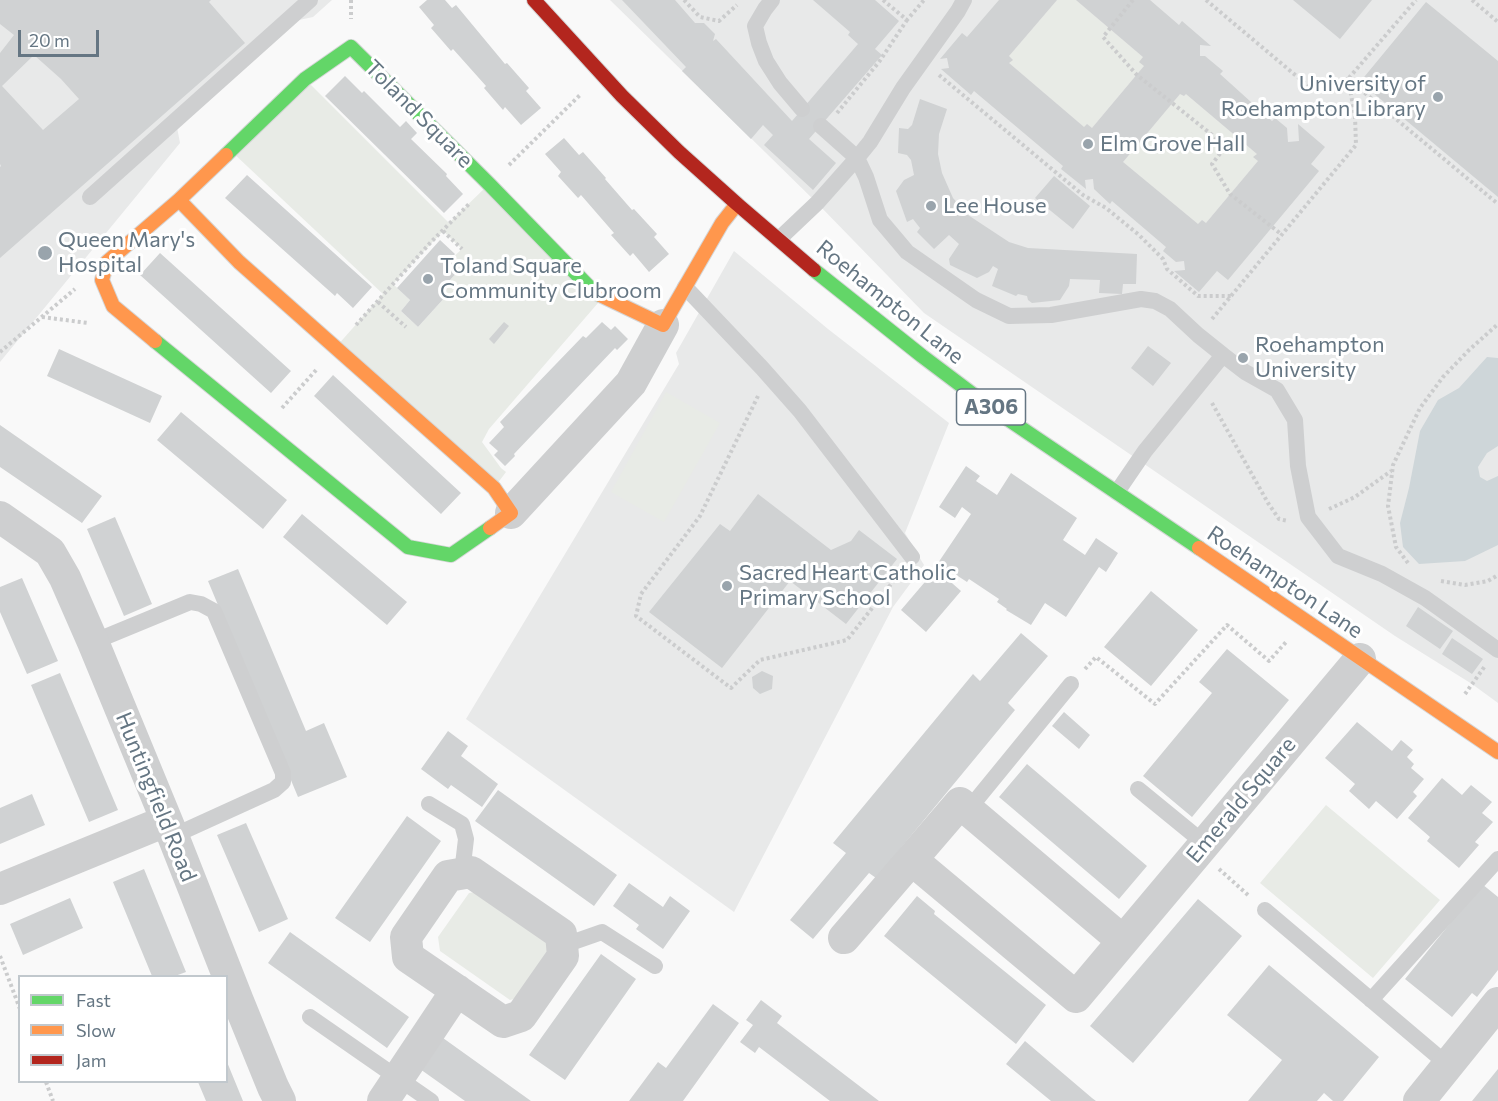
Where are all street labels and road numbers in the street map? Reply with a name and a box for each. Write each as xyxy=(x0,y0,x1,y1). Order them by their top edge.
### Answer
street label: Toland Square xyxy=(360,55,478,173)
street label: Roehampton Lane xyxy=(811,234,969,370)
road number: A306 xyxy=(956,389,1026,425)
street label: Roehampton Lane xyxy=(1202,520,1368,644)
street label: Huntingfield Road xyxy=(110,708,202,886)
street label: Emerald Square xyxy=(1181,732,1301,868)

